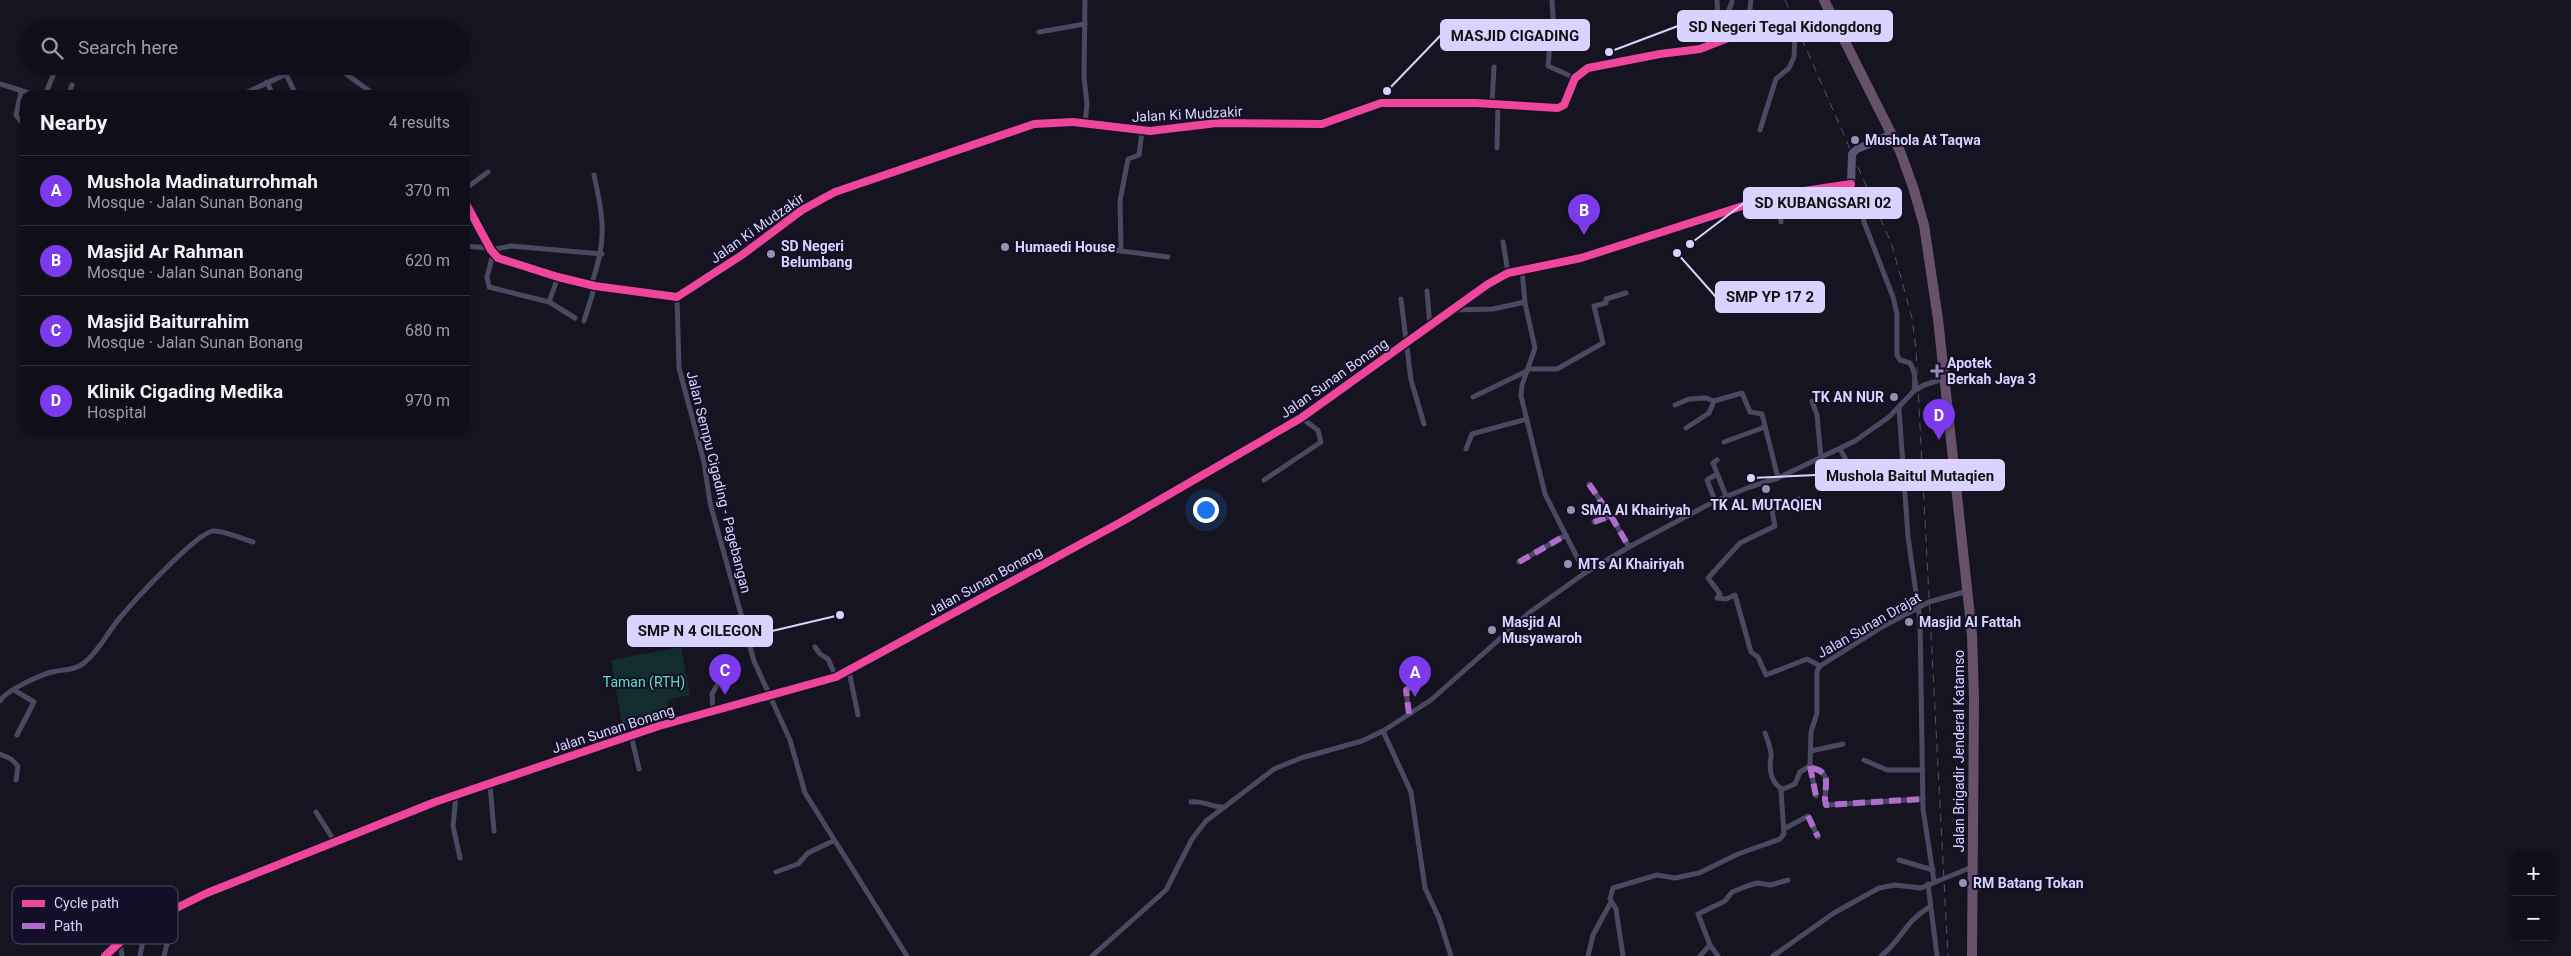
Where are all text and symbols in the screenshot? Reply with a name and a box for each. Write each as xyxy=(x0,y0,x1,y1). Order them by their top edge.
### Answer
callout: SD Negeri Tegal Kidongdong xyxy=(1678,11,1892,41)
text: SD Negeri Tegal Kidongdong xyxy=(1688,18,1882,36)
search box xyxy=(20,20,470,75)
callout: MASJID CIGADING xyxy=(1441,20,1589,50)
text: MASJID CIGADING xyxy=(1451,27,1579,45)
icon: search xyxy=(38,34,66,62)
text: Search here xyxy=(78,36,178,59)
street label: Jalan Ki Mudzakir xyxy=(1131,103,1243,125)
text: Nearby xyxy=(40,111,107,135)
text: 4 results xyxy=(389,113,450,132)
place label: Mushola At Taqwa xyxy=(1865,132,1981,148)
marker: Mushola At Taqwa xyxy=(1849,134,1861,146)
text: Mushola Madinaturrohmah xyxy=(87,170,318,193)
text: A xyxy=(51,181,61,200)
text: 370 m xyxy=(405,181,450,200)
callout: SD KUBANGSARI 02 xyxy=(1744,188,1901,218)
street label: Jalan Ki Mudzakir xyxy=(707,190,807,266)
text: Mosque · Jalan Sunan Bonang xyxy=(87,193,303,212)
pin: B xyxy=(1568,194,1600,235)
text: SD KUBANGSARI 02 xyxy=(1755,194,1892,212)
place label: SD Negeri Belumbang xyxy=(781,238,852,270)
place label: Humaedi House xyxy=(1015,239,1116,255)
text: Masjid Ar Rahman xyxy=(87,240,244,263)
marker: Humaedi House xyxy=(999,241,1011,253)
marker: SD Negeri Belumbang xyxy=(765,248,777,260)
text: B xyxy=(51,251,61,270)
text: 620 m xyxy=(405,251,450,270)
text: Mosque · Jalan Sunan Bonang xyxy=(87,263,303,282)
callout: SMP YP 17 2 xyxy=(1716,282,1824,312)
text: SMP YP 17 2 xyxy=(1726,288,1814,306)
text: Masjid Baiturrahim xyxy=(87,310,249,333)
text: C xyxy=(51,321,61,340)
text: 680 m xyxy=(405,321,450,340)
text: Mosque · Jalan Sunan Bonang xyxy=(87,333,303,352)
street label: Jalan Sunan Bonang xyxy=(1277,335,1391,421)
place label: Apotek Berkah Jaya 3 xyxy=(1947,355,2036,387)
marker: Apotek Berkah Jaya 3 xyxy=(1931,365,1943,377)
street label: Jalan Sempu Cigading - Pagebangan xyxy=(684,369,754,595)
text: Klinik Cigading Medika xyxy=(87,380,283,403)
place label: TK AN NUR xyxy=(1812,389,1884,405)
text: D xyxy=(51,391,61,410)
text: 970 m xyxy=(405,391,450,410)
marker: TK AN NUR xyxy=(1888,391,1900,403)
pin: D xyxy=(1923,399,1955,440)
text: Hospital xyxy=(87,403,147,422)
callout: Mushola Baitul Mutaqien xyxy=(1816,460,2004,490)
text: Mushola Baitul Mutaqien xyxy=(1826,467,1994,485)
marker: TK AL MUTAQIEN xyxy=(1760,483,1772,495)
your location xyxy=(1193,497,1219,523)
place label: TK AL MUTAQIEN xyxy=(1710,497,1822,513)
place label: SMA Al Khairiyah xyxy=(1581,502,1691,518)
marker: SMA Al Khairiyah xyxy=(1565,504,1577,516)
street label: Jalan Sunan Bonang xyxy=(925,543,1045,619)
place label: MTs Al Khairiyah xyxy=(1578,556,1685,572)
marker: MTs Al Khairiyah xyxy=(1562,558,1574,570)
street label: Jalan Sunan Drajat xyxy=(1814,589,1924,661)
place label: Masjid Al Musyawaroh xyxy=(1502,614,1582,646)
place label: Masjid Al Fattah xyxy=(1919,614,2021,630)
callout: SMP N 4 CILEGON xyxy=(628,616,772,646)
marker: Masjid Al Fattah xyxy=(1903,616,1915,628)
text: SMP N 4 CILEGON xyxy=(638,622,762,640)
marker: Masjid Al Musyawaroh xyxy=(1486,624,1498,636)
street label: Jalan Brigadir Jenderal Katamso xyxy=(1951,650,1967,852)
pin: C xyxy=(709,654,741,695)
pin: A xyxy=(1399,656,1431,697)
park label: Taman (RTH) xyxy=(603,674,685,691)
street label: Jalan Sunan Bonang xyxy=(550,702,676,756)
map controls xyxy=(2511,851,2556,941)
button: + xyxy=(2511,851,2556,896)
place label: RM Batang Tokan xyxy=(1973,875,2084,891)
marker: RM Batang Tokan xyxy=(1957,877,1969,889)
legend xyxy=(12,886,178,944)
text: Cycle path xyxy=(54,895,119,911)
button: − xyxy=(2511,896,2556,941)
text: Path xyxy=(54,918,83,934)

